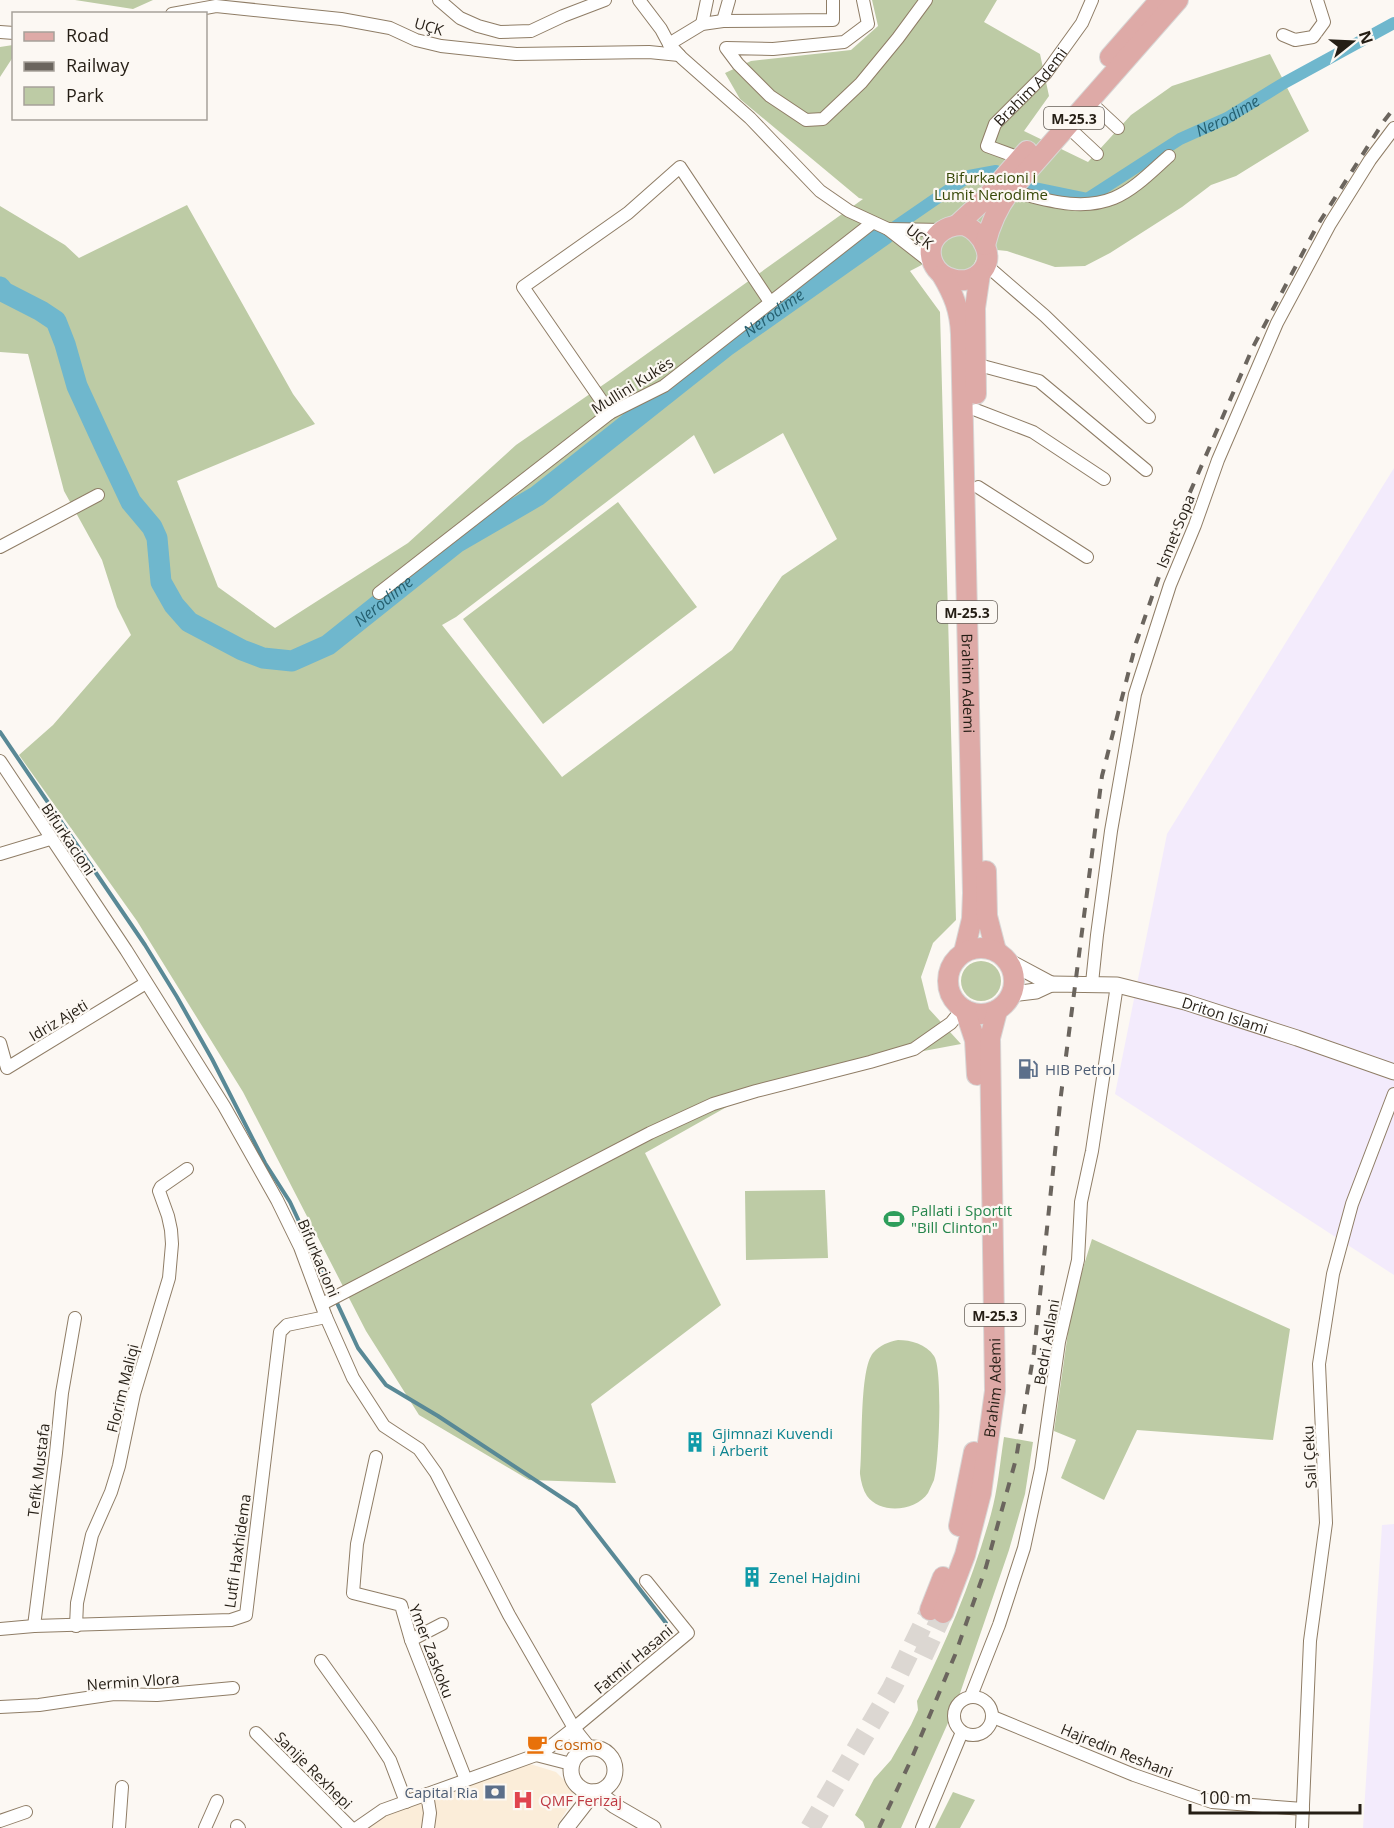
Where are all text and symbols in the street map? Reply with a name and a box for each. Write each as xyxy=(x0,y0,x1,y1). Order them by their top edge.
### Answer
legend xyxy=(12,12,207,120)
street label: UÇK xyxy=(412,12,447,40)
north arrow xyxy=(1322,12,1382,72)
text: Road xyxy=(66,23,109,47)
text: N xyxy=(1354,28,1379,47)
street label: Brahim Ademi xyxy=(989,43,1071,130)
text: Railway xyxy=(66,53,130,77)
text: Park xyxy=(66,83,104,107)
water label: Nerodime xyxy=(1192,90,1264,142)
road number: M-25.3 xyxy=(1044,107,1104,129)
park label: Bifurkacioni i Lumit Nerodime xyxy=(934,167,1048,204)
street label: UÇK xyxy=(902,219,938,253)
water label: Nerodime xyxy=(739,284,808,342)
street label: Mullini Kukës xyxy=(587,352,677,418)
street label: Ismet Sopa xyxy=(1151,491,1199,571)
water label: Nerodime xyxy=(349,571,417,631)
road number: M-25.3 xyxy=(937,601,997,623)
street label: Brahim Ademi xyxy=(957,633,980,733)
street label: Bifurkacioni xyxy=(37,799,101,879)
street label: Driton Islami xyxy=(1179,992,1271,1038)
street label: Idriz Ajeti xyxy=(25,995,91,1045)
fuel station icon: HIB Petrol xyxy=(1016,1057,1040,1081)
place label: HIB Petrol xyxy=(1045,1059,1116,1079)
place label: Pallati i Sportit "Bill Clinton" xyxy=(911,1200,1012,1237)
sports icon: Pallati i Sportit "Bill Clinton" xyxy=(882,1207,906,1231)
street label: Bifurkacioni xyxy=(294,1216,344,1300)
street label: Bedri Asllani xyxy=(1029,1298,1063,1386)
road number: M-25.3 xyxy=(965,1304,1025,1326)
street label: Brahim Ademi xyxy=(979,1338,1005,1439)
street label: Florim Maliqi xyxy=(101,1342,143,1434)
street label: Tefik Mustafa xyxy=(22,1422,54,1518)
place label: Gjimnazi Kuvendi i Arberit xyxy=(712,1423,833,1460)
street label: Sali Çeku xyxy=(1297,1425,1321,1489)
building icon: Gjimnazi Kuvendi i Arberit xyxy=(683,1430,707,1454)
street label: Lutfi Haxhidema xyxy=(219,1493,255,1609)
building icon: Zenel Hajdini xyxy=(740,1565,764,1589)
place label: Zenel Hajdini xyxy=(769,1567,860,1587)
street label: Ymer Zaskoku xyxy=(405,1601,459,1701)
street label: Fatmir Hasani xyxy=(589,1620,677,1698)
street label: Nermin Vlora xyxy=(86,1668,180,1694)
street label: Hajredin Reshani xyxy=(1058,1718,1176,1782)
street label: Sanije Rexhepi xyxy=(271,1727,357,1813)
cafe icon: Cosmo xyxy=(525,1732,549,1756)
place label: Cosmo xyxy=(554,1734,603,1754)
scale bar xyxy=(1190,1777,1360,1815)
bank icon: Capital Ria xyxy=(483,1780,507,1804)
place label: Capital Ria xyxy=(405,1782,478,1802)
text: 100 m xyxy=(1199,1785,1251,1809)
hospital icon: QMF Ferizaj xyxy=(511,1788,535,1812)
place label: QMF Ferizaj xyxy=(540,1790,622,1810)

